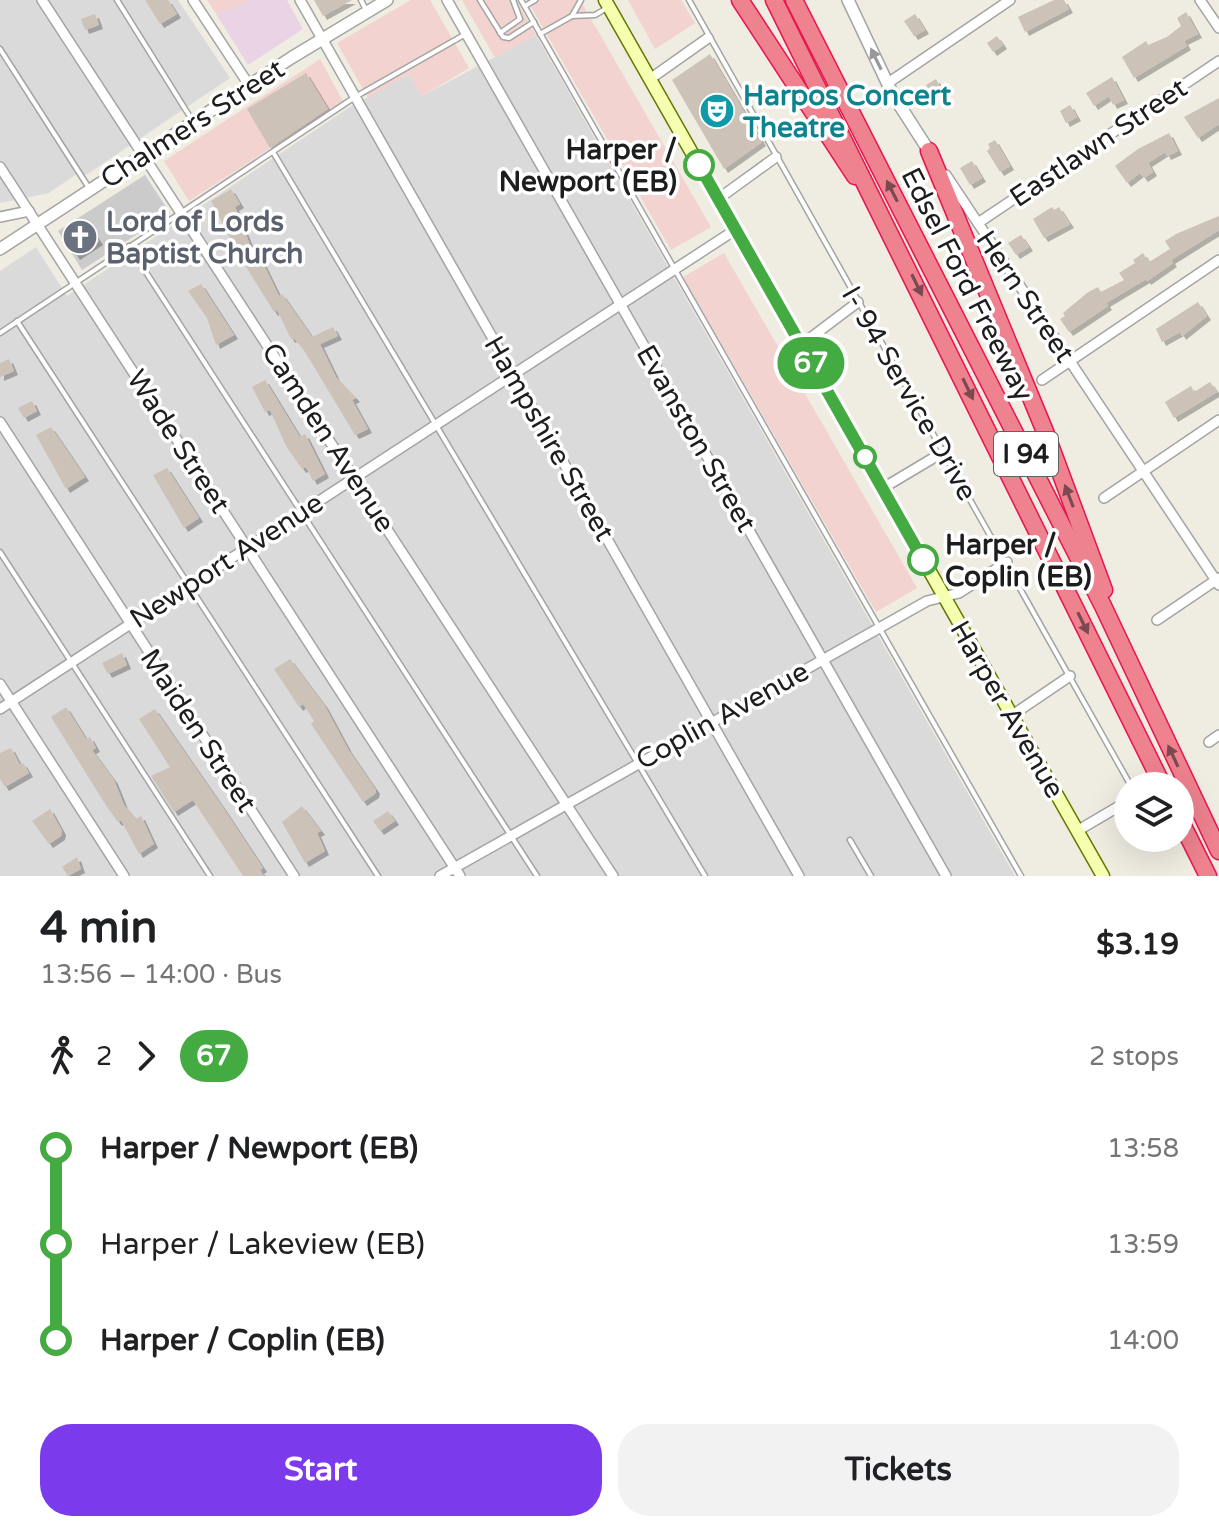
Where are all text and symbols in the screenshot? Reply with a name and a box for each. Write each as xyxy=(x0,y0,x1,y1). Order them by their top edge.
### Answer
one-way arrow xyxy=(869,48,883,71)
street label: Chalmers Street xyxy=(94,52,291,196)
street label: Eastlawn Street xyxy=(1003,71,1194,215)
place label: Harpos Concert Theatre xyxy=(742,79,951,145)
theatre icon: Harpos Concert Theatre xyxy=(698,92,736,130)
place label: Harper / Newport (EB) xyxy=(499,133,677,199)
marker: Harper / Newport (EB) xyxy=(684,150,714,180)
street label: Edsel Ford Freeway xyxy=(894,162,1041,407)
one-way arrow xyxy=(885,179,898,202)
place label: Lord of Lords Baptist Church xyxy=(106,205,303,271)
church icon: Lord of Lords Baptist Church xyxy=(61,218,99,256)
street label: Hern Street xyxy=(969,224,1082,369)
one-way arrow xyxy=(910,274,923,297)
street label: I- 94 Service Drive xyxy=(834,280,984,507)
street label: Hampshire Street xyxy=(477,330,622,547)
street label: Camden Avenue xyxy=(254,336,402,539)
line badge: 67 xyxy=(775,337,847,389)
street label: Evanston Street xyxy=(629,339,764,538)
text: 67 xyxy=(793,346,829,380)
street label: Wade Street xyxy=(119,364,237,520)
one-way arrow xyxy=(961,378,975,401)
road number: I 94 xyxy=(994,432,1058,476)
unlabelled marker xyxy=(854,446,876,468)
one-way arrow xyxy=(1062,483,1075,507)
street label: Newport Avenue xyxy=(124,486,330,636)
place label: Harper / Coplin (EB) xyxy=(945,528,1092,594)
marker: Harper / Coplin (EB) xyxy=(908,545,938,575)
one-way arrow xyxy=(1076,611,1090,634)
street label: Harper Avenue xyxy=(943,615,1072,804)
street label: Maiden Street xyxy=(133,643,264,819)
street label: Coplin Avenue xyxy=(630,654,815,777)
one-way arrow xyxy=(1166,744,1180,768)
map controls xyxy=(1114,772,1194,852)
button: layers xyxy=(1114,772,1194,852)
text: 4 min xyxy=(40,902,157,955)
text: $3.19 xyxy=(1096,926,1179,963)
text: 13:56 – 14:00 · Bus xyxy=(40,959,282,990)
icon: walk xyxy=(40,1034,84,1078)
icon: forward xyxy=(124,1034,168,1078)
text: 67 xyxy=(196,1039,232,1073)
text: 2 xyxy=(96,1041,112,1072)
text: 2 stops xyxy=(1089,1041,1179,1072)
text: Harper / Newport (EB) xyxy=(100,1130,418,1167)
text: 13:58 xyxy=(1107,1133,1179,1164)
text: Harper / Lakeview (EB) xyxy=(100,1226,425,1263)
text: 13:59 xyxy=(1107,1229,1179,1260)
text: Harper / Coplin (EB) xyxy=(100,1322,385,1359)
text: 14:00 xyxy=(1107,1325,1179,1356)
button: Start xyxy=(40,1424,602,1516)
button: Tickets xyxy=(618,1424,1179,1516)

